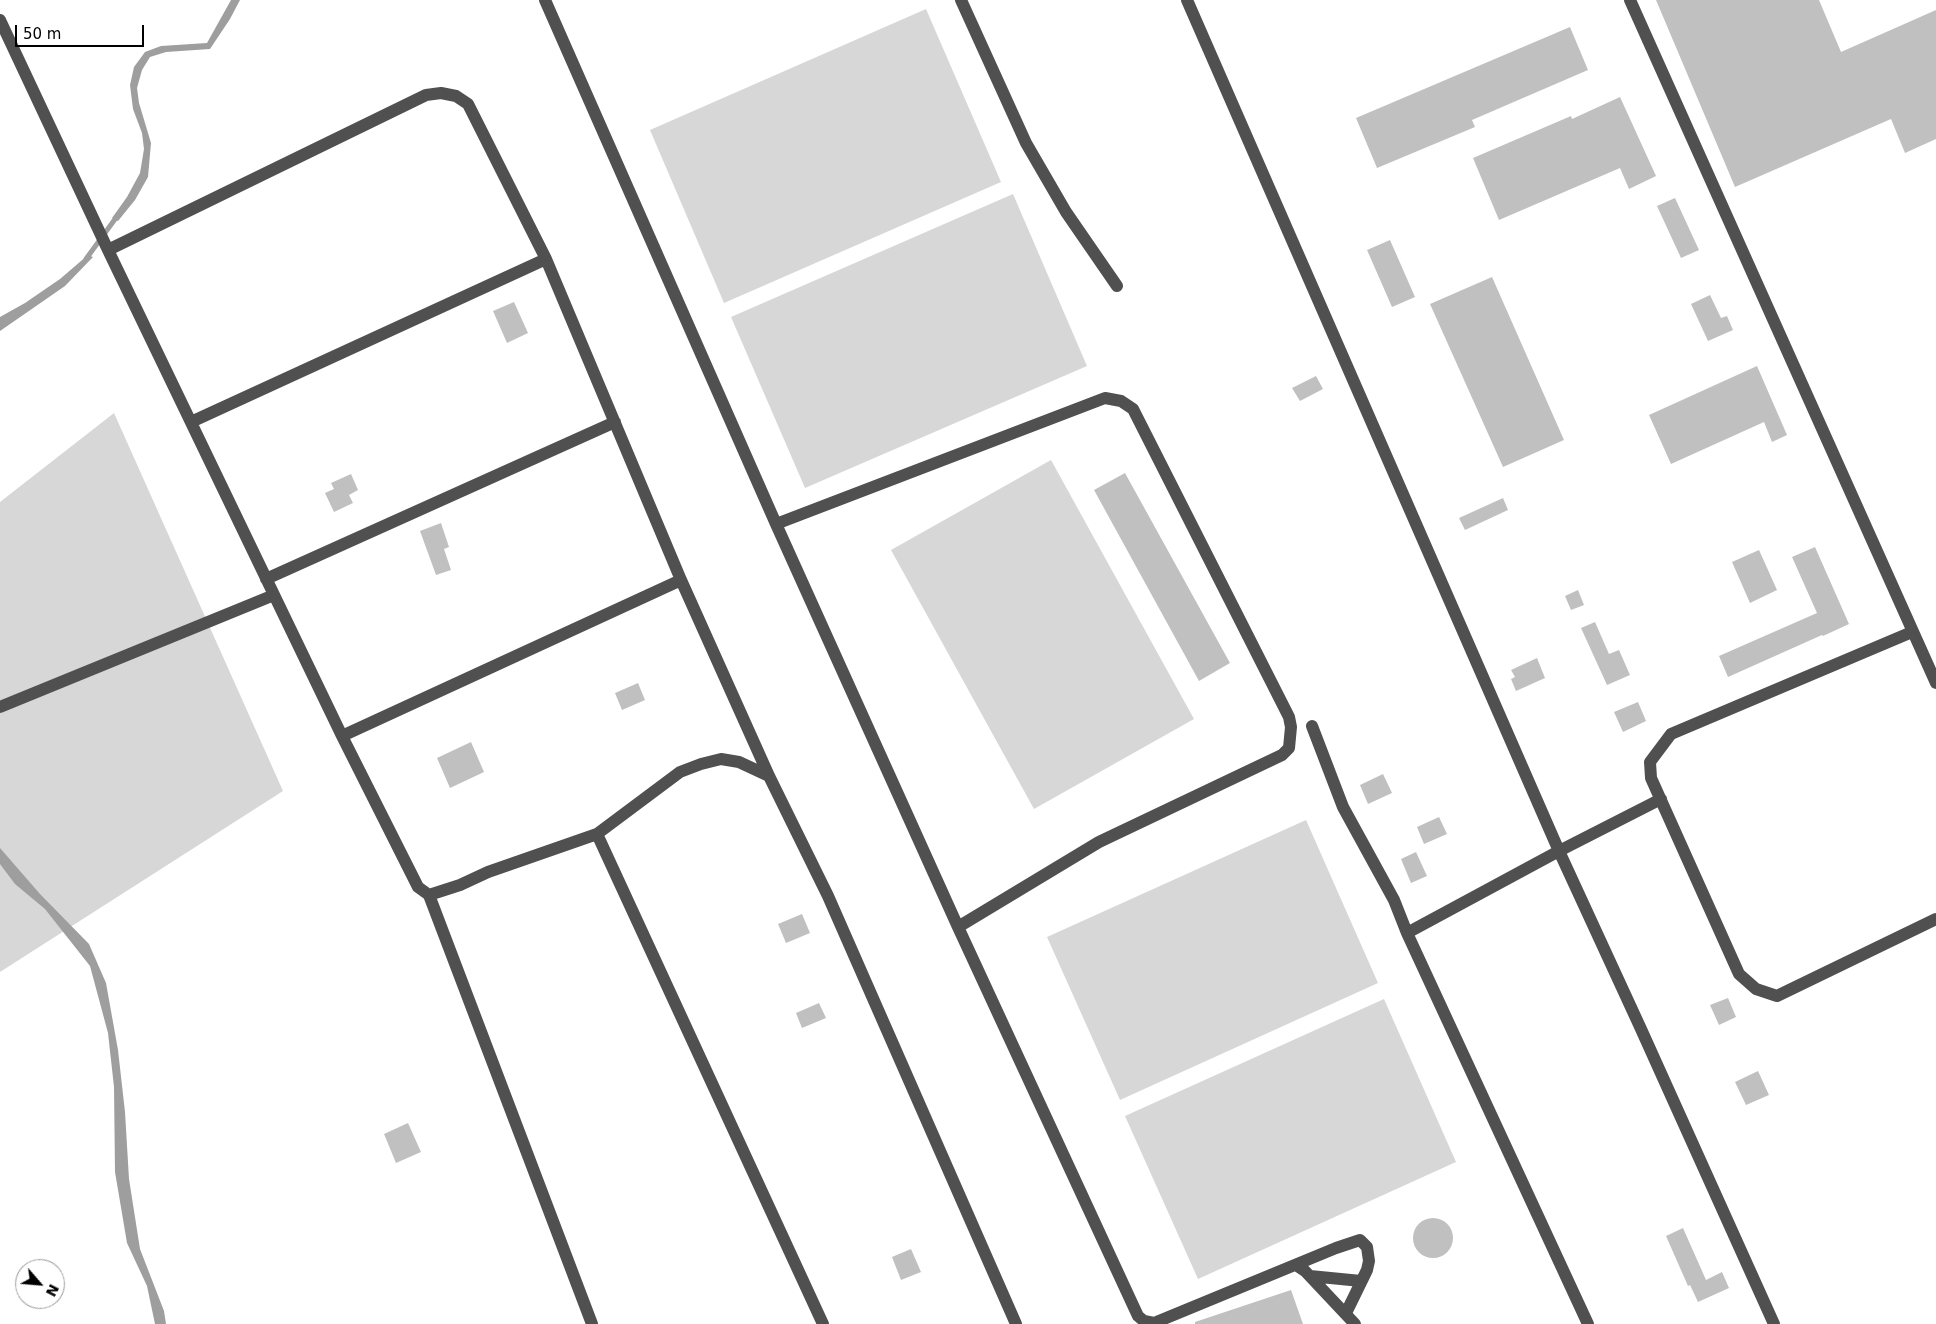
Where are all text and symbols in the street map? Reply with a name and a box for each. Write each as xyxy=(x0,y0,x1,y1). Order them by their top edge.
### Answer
scale bar xyxy=(18,15,146,47)
text: 50 m xyxy=(23,25,61,43)
north arrow xyxy=(15,1259,65,1309)
text: N xyxy=(43,1282,62,1299)

